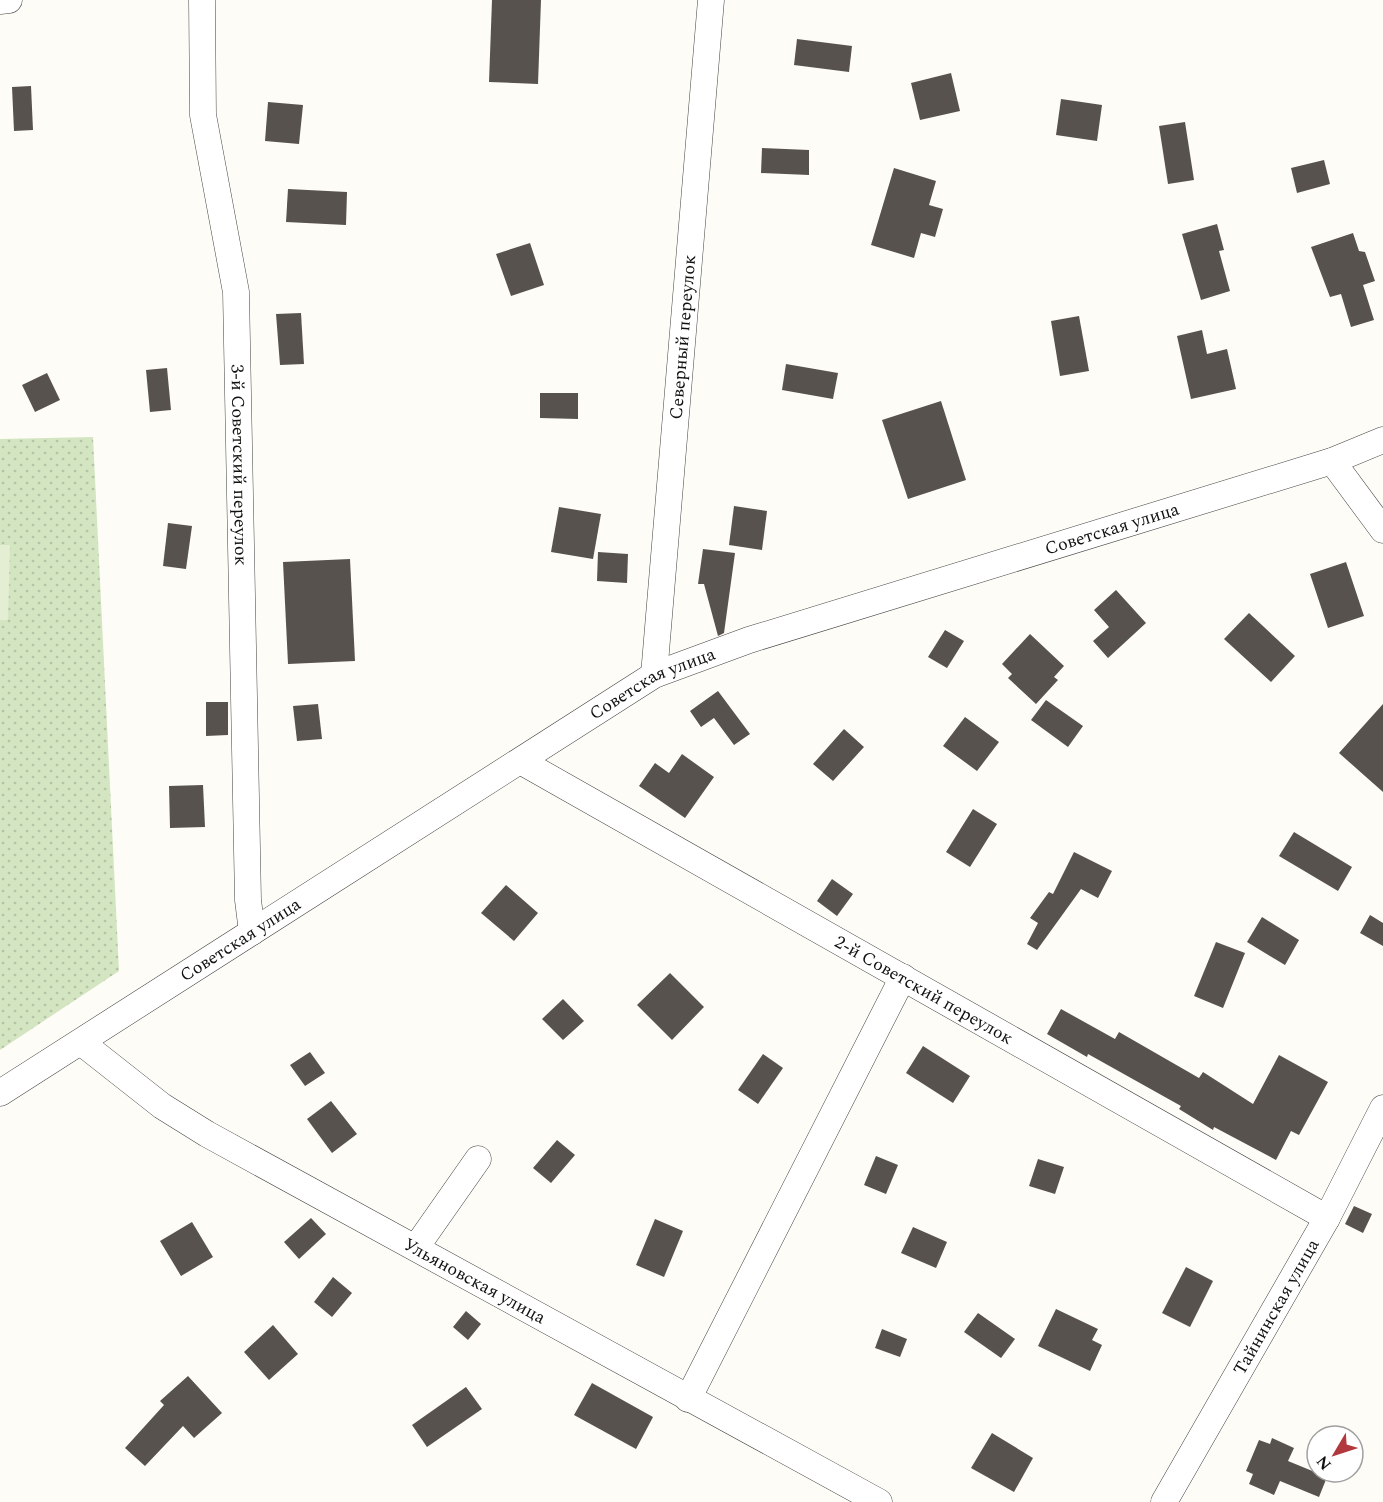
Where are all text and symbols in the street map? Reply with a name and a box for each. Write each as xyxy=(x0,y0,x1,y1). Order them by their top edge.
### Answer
street label: Северный переулок xyxy=(662,254,703,421)
street label: 3-й Советский переулок xyxy=(224,364,255,566)
street label: Советская улица xyxy=(1041,495,1183,562)
street label: Советская улица xyxy=(584,640,719,727)
street label: Советская улица xyxy=(174,891,306,988)
street label: 2-й Советский переулок xyxy=(830,928,1018,1051)
street label: Ульяновская улица xyxy=(399,1231,551,1331)
street label: Тайнинская улица xyxy=(1226,1234,1326,1380)
north arrow xyxy=(1305,1424,1365,1484)
text: N xyxy=(1311,1450,1338,1475)

